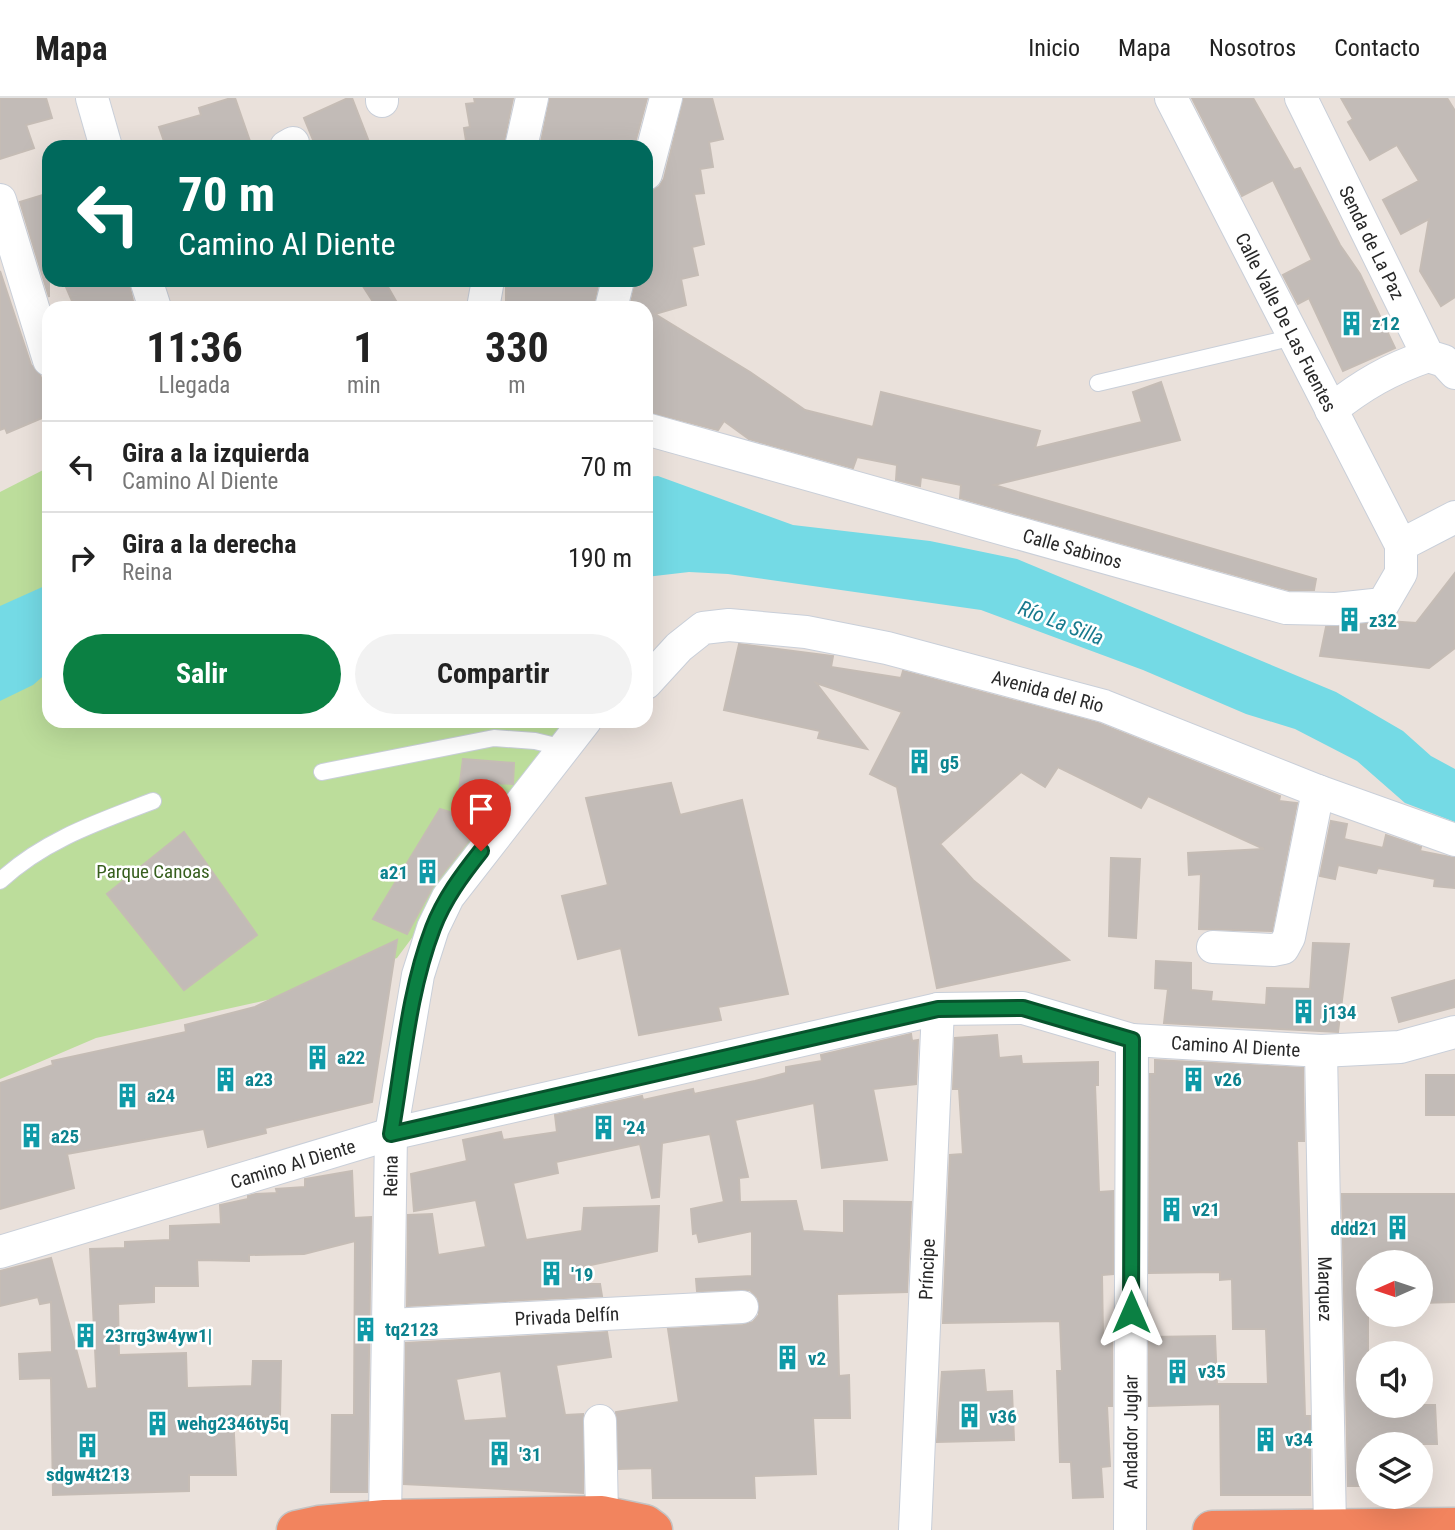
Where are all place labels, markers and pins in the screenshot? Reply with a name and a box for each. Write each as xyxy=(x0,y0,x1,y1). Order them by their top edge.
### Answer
building icon: z12 xyxy=(1338,309,1366,337)
place label: z12 xyxy=(1372,312,1400,335)
building icon: z32 xyxy=(1335,606,1363,634)
place label: z32 xyxy=(1369,609,1397,632)
building icon: g5 xyxy=(906,748,934,776)
place label: g5 xyxy=(940,751,959,774)
pin xyxy=(451,779,511,851)
building icon: a21 xyxy=(414,858,442,886)
place label: a21 xyxy=(380,861,408,884)
building icon: j134 xyxy=(1289,998,1317,1026)
place label: j134 xyxy=(1322,1001,1356,1024)
building icon: a22 xyxy=(303,1043,331,1071)
place label: a22 xyxy=(337,1046,365,1069)
building icon: a23 xyxy=(211,1065,239,1093)
building icon: v26 xyxy=(1180,1065,1208,1093)
place label: a23 xyxy=(245,1068,273,1091)
place label: v26 xyxy=(1214,1068,1242,1091)
building icon: a24 xyxy=(113,1081,141,1109)
place label: a24 xyxy=(147,1084,175,1107)
building icon: '24 xyxy=(589,1113,617,1141)
place label: '24 xyxy=(623,1116,645,1139)
building icon: a25 xyxy=(17,1122,45,1150)
place label: a25 xyxy=(51,1125,79,1148)
building icon: v21 xyxy=(1158,1195,1186,1223)
place label: v21 xyxy=(1192,1198,1220,1221)
building icon: ddd21 xyxy=(1384,1214,1412,1242)
place label: ddd21 xyxy=(1331,1217,1378,1240)
building icon: '19 xyxy=(537,1260,565,1288)
place label: '19 xyxy=(571,1263,593,1286)
building icon: tq2123 xyxy=(351,1315,379,1343)
place label: tq2123 xyxy=(385,1318,439,1341)
building icon: 23rrg3w4yw1| xyxy=(71,1321,99,1349)
place label: 23rrg3w4yw1| xyxy=(105,1324,212,1347)
building icon: v2 xyxy=(774,1344,802,1372)
place label: v2 xyxy=(808,1347,826,1370)
building icon: v35 xyxy=(1164,1357,1192,1385)
place label: v35 xyxy=(1198,1360,1226,1383)
building icon: v36 xyxy=(955,1402,983,1430)
place label: v36 xyxy=(989,1405,1017,1428)
building icon: wehg2346ty5q xyxy=(143,1409,171,1437)
place label: wehg2346ty5q xyxy=(177,1412,289,1435)
building icon: v34 xyxy=(1251,1425,1279,1453)
place label: v34 xyxy=(1285,1428,1313,1451)
building icon: sdgw4t213 xyxy=(74,1432,102,1460)
building icon: '31 xyxy=(485,1440,513,1468)
place label: '31 xyxy=(519,1443,541,1466)
place label: sdgw4t213 xyxy=(46,1463,130,1486)

